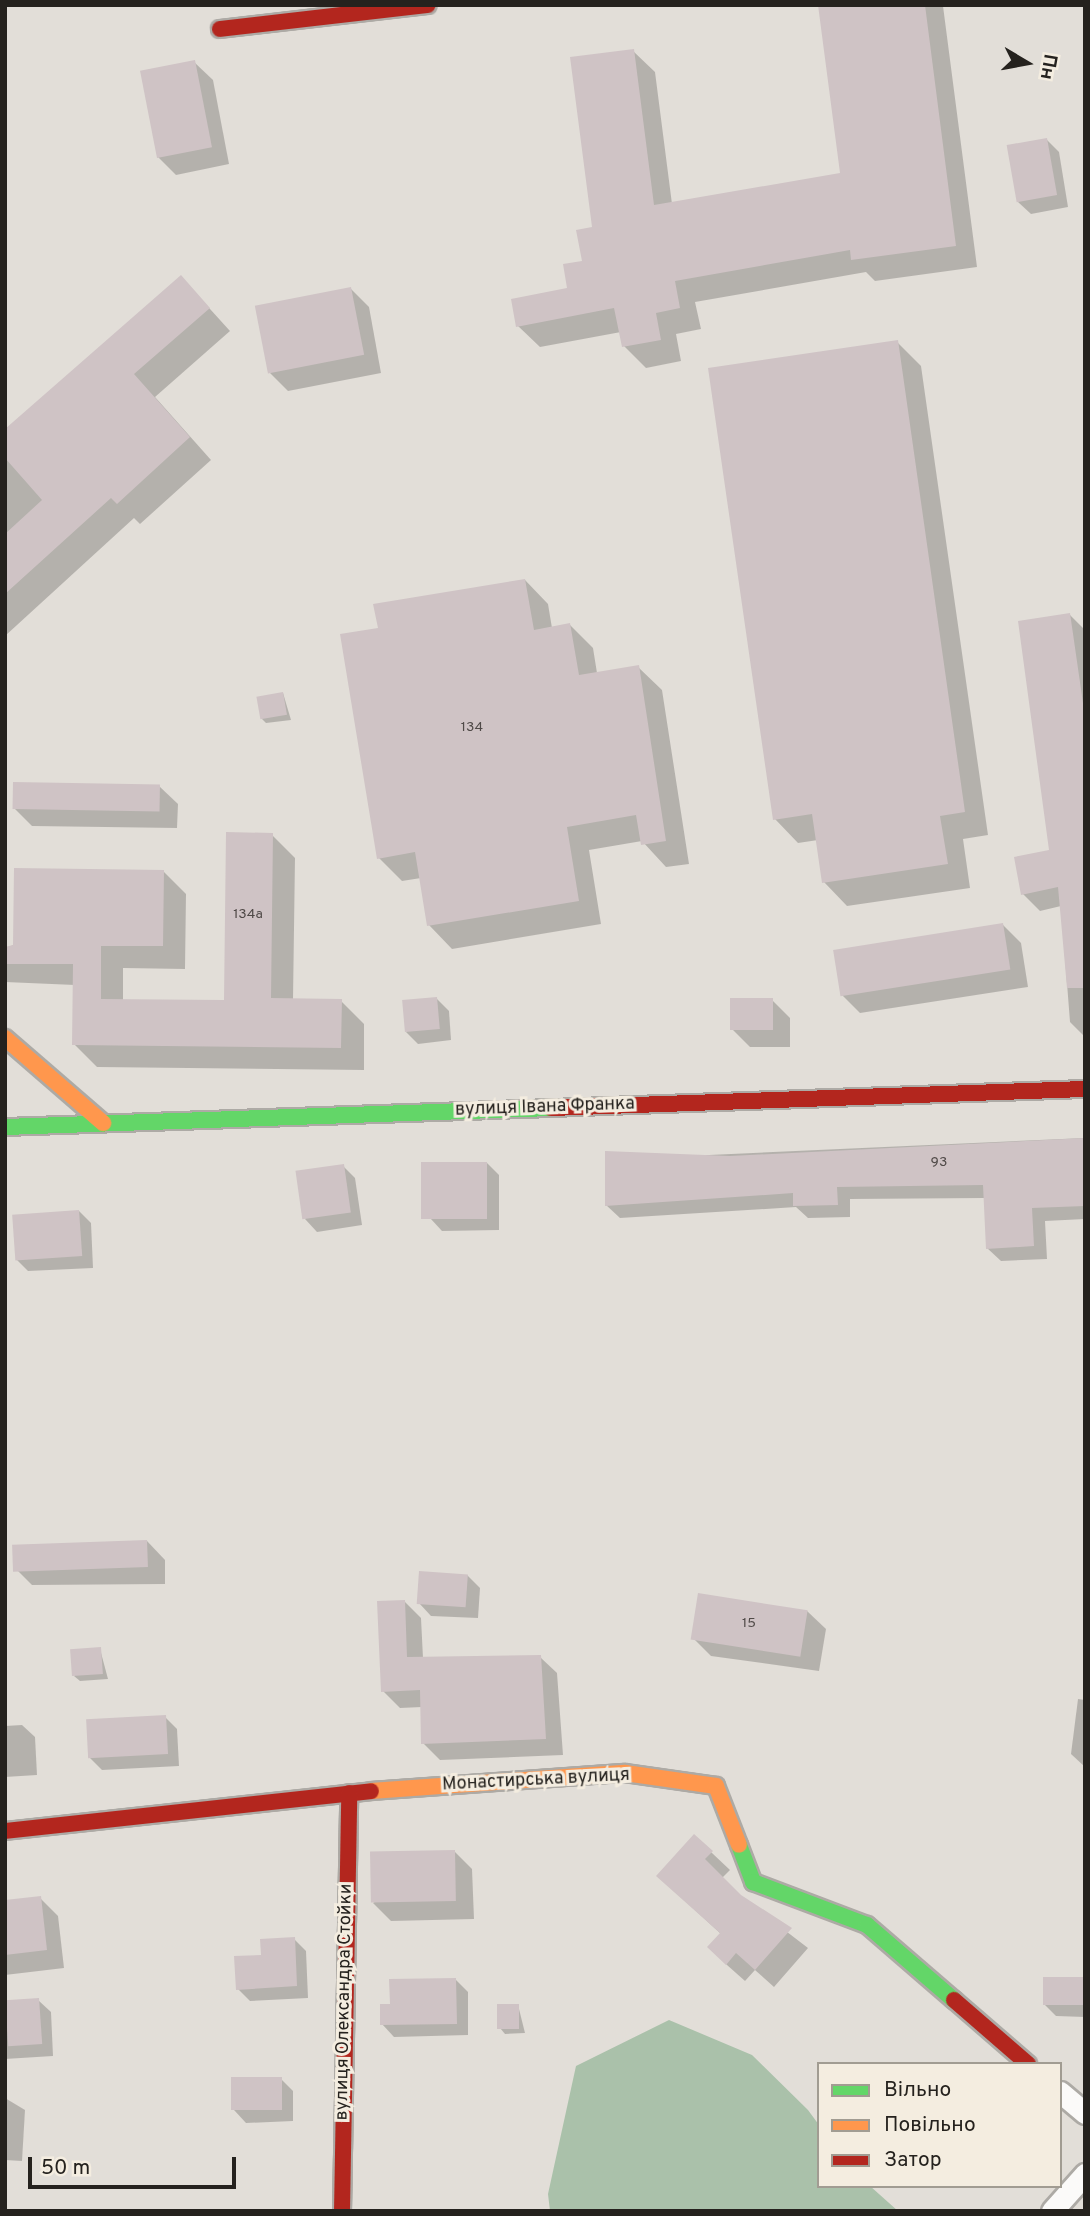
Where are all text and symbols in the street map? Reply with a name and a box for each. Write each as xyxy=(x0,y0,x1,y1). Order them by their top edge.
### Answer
north arrow xyxy=(992,28,1062,98)
text: Пн xyxy=(1034,52,1062,81)
house number: 134 xyxy=(461,720,483,736)
house number: 134а xyxy=(233,907,263,923)
street label: вулиця Івана Франка xyxy=(455,1094,635,1122)
house number: 93 xyxy=(931,1155,947,1171)
house number: 15 xyxy=(742,1616,756,1632)
street label: Монастирська вулиця xyxy=(442,1765,630,1797)
street label: вулиця Олександра Стойки xyxy=(332,1883,358,2121)
legend xyxy=(817,2062,1062,2188)
text: Вільно xyxy=(884,2077,951,2104)
text: Повільно xyxy=(884,2112,976,2139)
scale bar xyxy=(32,2142,240,2186)
text: Затор xyxy=(884,2147,942,2174)
text: 50 m xyxy=(41,2155,90,2182)

